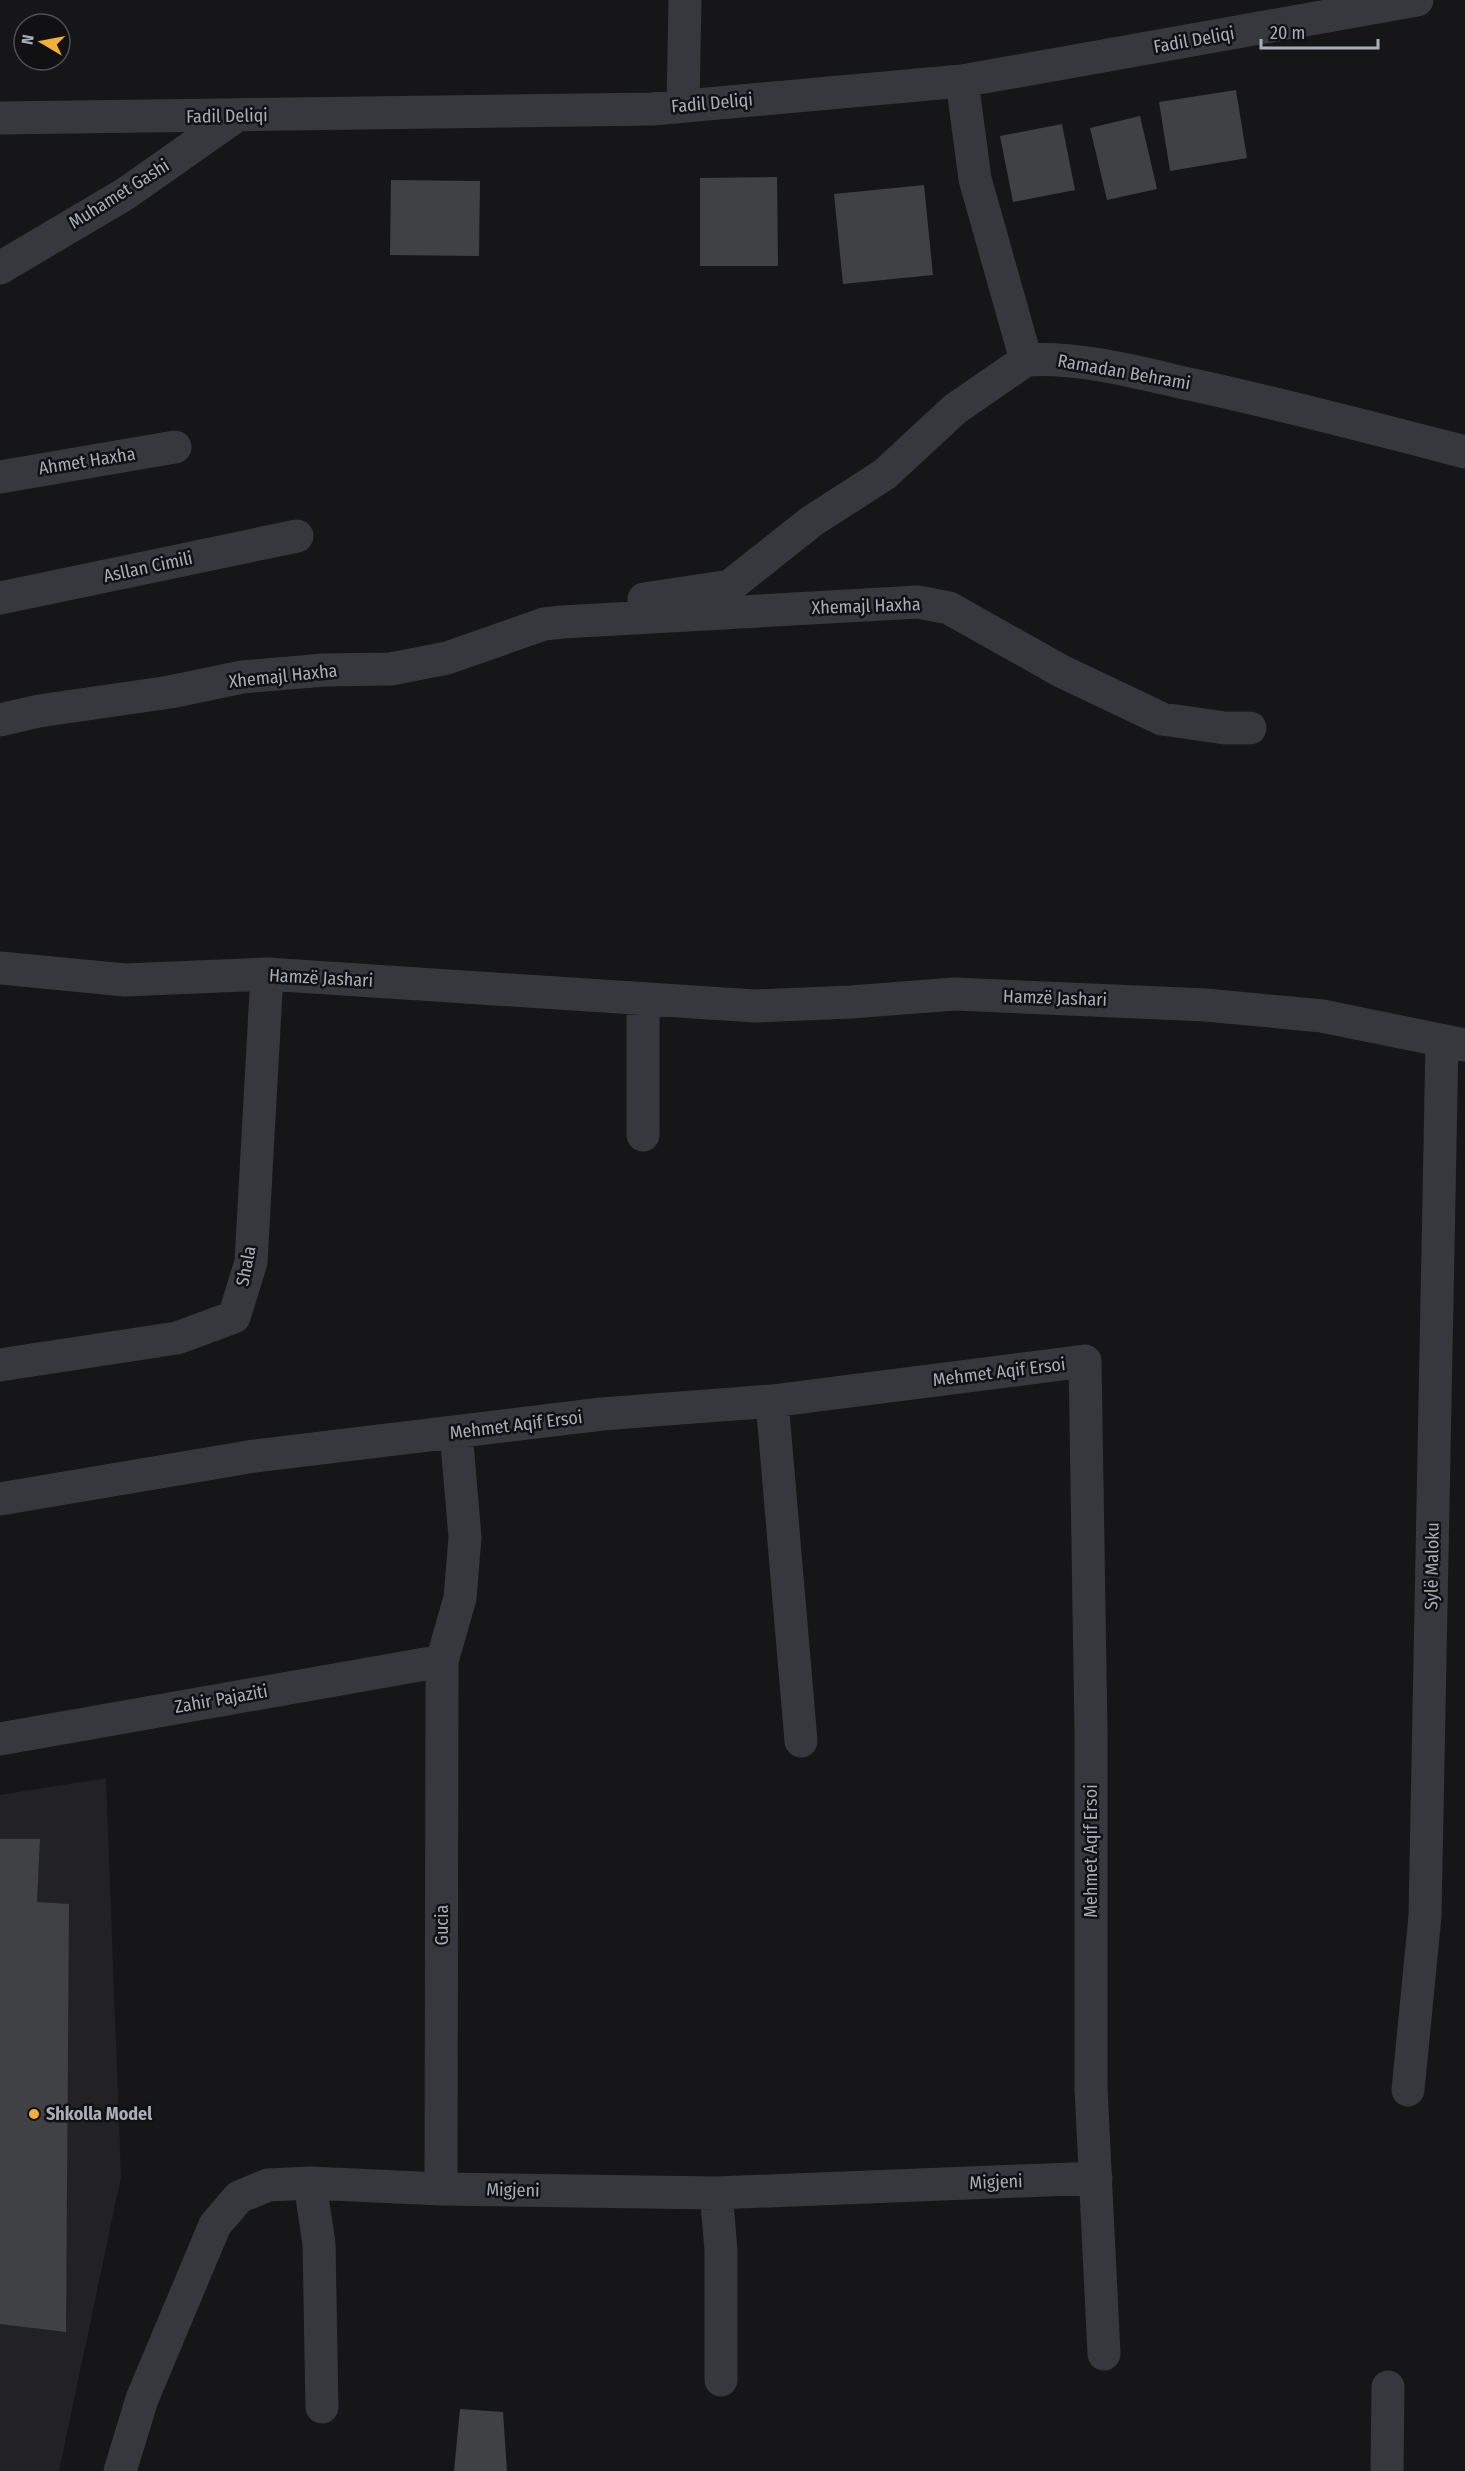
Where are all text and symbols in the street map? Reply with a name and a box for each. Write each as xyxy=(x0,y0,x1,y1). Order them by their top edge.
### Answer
north arrow xyxy=(12,12,72,72)
scale bar xyxy=(1261,12,1378,50)
street label: Fadil Deliqi xyxy=(1152,22,1236,58)
text: 20 m xyxy=(1270,22,1305,44)
text: N xyxy=(18,33,38,46)
street label: Fadil Deliqi xyxy=(670,88,754,118)
street label: Fadil Deliqi xyxy=(186,104,268,128)
street label: Muhamet Gashi xyxy=(65,154,173,234)
street label: Ramadan Behrami xyxy=(1056,349,1192,395)
street label: Ahmet Haxha xyxy=(37,442,137,480)
street label: Asllan Cimili xyxy=(101,547,195,587)
street label: Xhemajl Haxha xyxy=(811,593,921,619)
street label: Xhemajl Haxha xyxy=(228,659,339,693)
street label: Hamzë Jashari xyxy=(268,964,374,992)
street label: Hamzë Jashari xyxy=(1003,985,1107,1011)
street label: Shala xyxy=(231,1244,261,1288)
street label: Mehmet Aqif Ersoi xyxy=(931,1353,1067,1391)
street label: Mehmet Aqif Ersoi xyxy=(448,1406,584,1444)
street label: Sylë Maloku xyxy=(1420,1522,1444,1610)
street label: Zahir Pajaziti xyxy=(173,1680,269,1718)
street label: Mehmet Aqif Ersoi xyxy=(1080,1784,1102,1918)
street label: Gucia xyxy=(431,1904,453,1945)
place label: Shkolla Model xyxy=(46,2103,152,2125)
marker: Shkolla Model xyxy=(27,2107,41,2121)
street label: Migjeni xyxy=(969,2170,1023,2194)
street label: Migjeni xyxy=(486,2179,540,2201)

